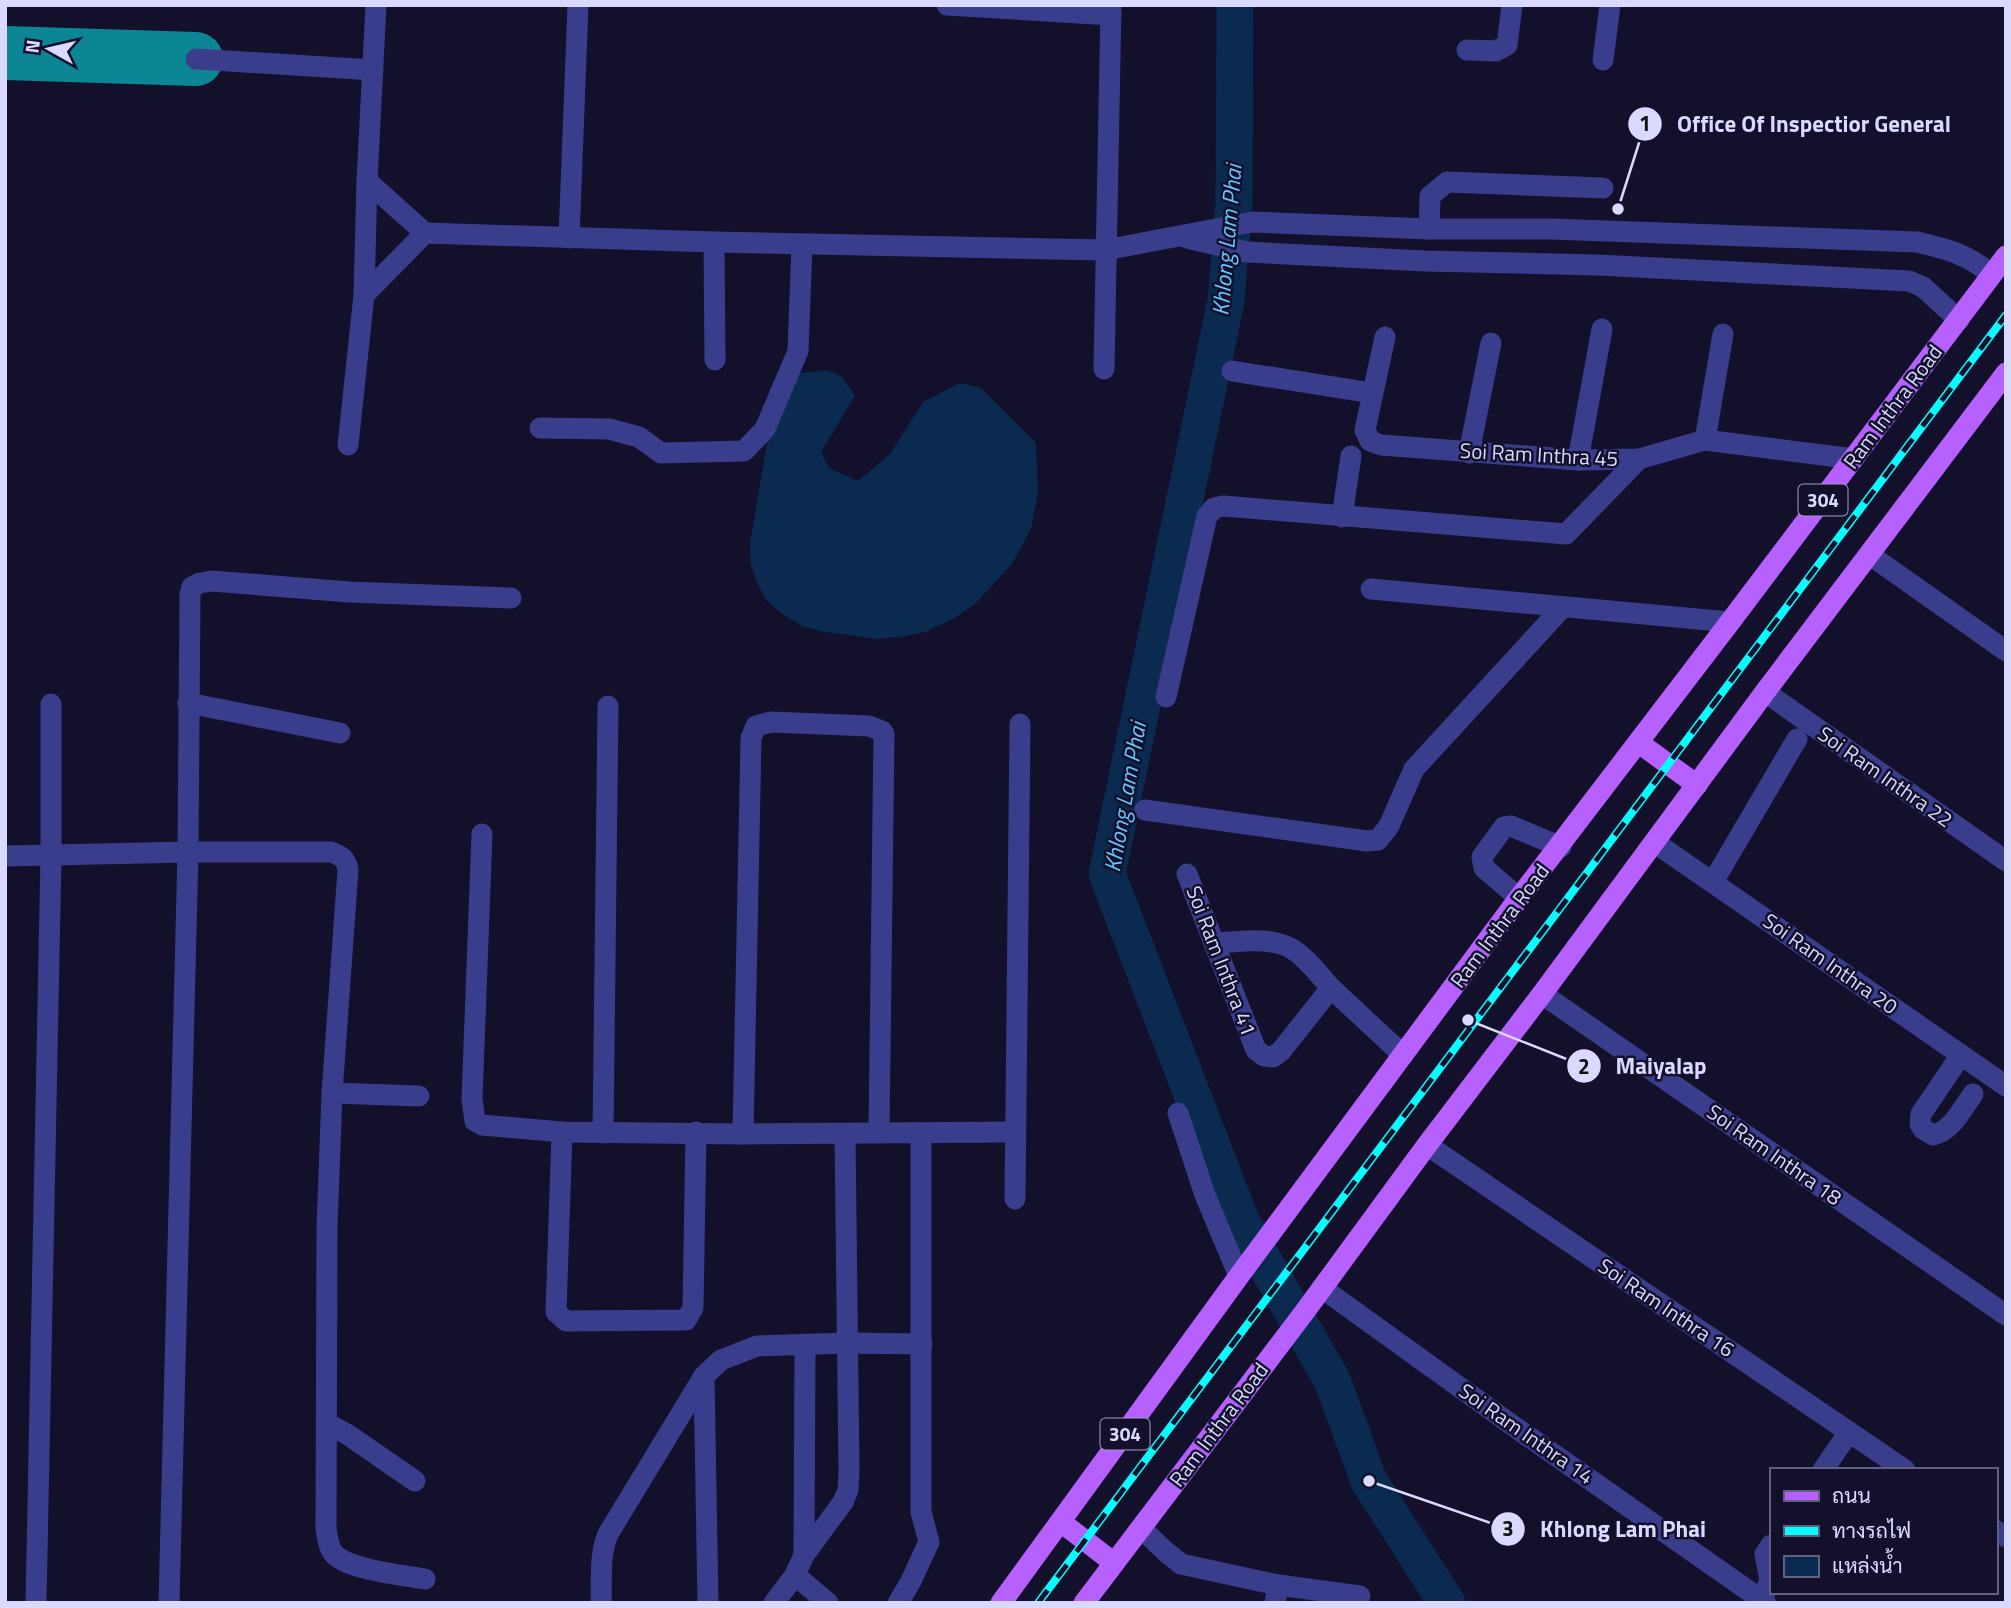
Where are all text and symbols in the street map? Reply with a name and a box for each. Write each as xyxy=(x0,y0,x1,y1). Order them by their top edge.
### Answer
north arrow xyxy=(14,14,84,84)
text: N xyxy=(16,38,47,55)
callout: Office Of Inspectior General xyxy=(1628,102,1965,146)
text: Office Of Inspectior General xyxy=(1677,106,1951,141)
text: 1 xyxy=(1639,107,1651,139)
water label: Khlong Lam Phai xyxy=(1202,161,1251,317)
street label: Ram Inthra Road xyxy=(1835,337,1950,475)
street label: Soi Ram Inthra 45 xyxy=(1459,434,1619,474)
road number: 304 xyxy=(1798,485,1848,516)
water label: Khlong Lam Phai xyxy=(1094,717,1155,875)
street label: Soi Ram Inthra 22 xyxy=(1812,718,1960,835)
street label: Ram Inthra Road xyxy=(1442,856,1557,994)
street label: Soi Ram Inthra 41 xyxy=(1179,881,1265,1040)
street label: Soi Ram Inthra 20 xyxy=(1757,905,1905,1022)
callout: Maiyalap xyxy=(1566,1044,1720,1088)
text: Maiyalap xyxy=(1616,1048,1706,1083)
text: 2 xyxy=(1578,1050,1590,1082)
street label: Soi Ram Inthra 18 xyxy=(1701,1096,1849,1213)
street label: Soi Ram Inthra 16 xyxy=(1592,1250,1741,1365)
street label: Ram Inthra Road xyxy=(1161,1355,1276,1493)
street label: Soi Ram Inthra 14 xyxy=(1453,1375,1601,1492)
road number: 304 xyxy=(1100,1418,1150,1450)
legend xyxy=(1770,1468,1997,1594)
text: ถนน xyxy=(1832,1479,1871,1511)
callout: Khlong Lam Phai xyxy=(1491,1507,1720,1551)
text: Khlong Lam Phai xyxy=(1540,1511,1706,1546)
text: 3 xyxy=(1502,1512,1514,1544)
text: ทางรถไฟ xyxy=(1832,1514,1911,1546)
text: แหล่งน้ำ xyxy=(1832,1548,1903,1581)

